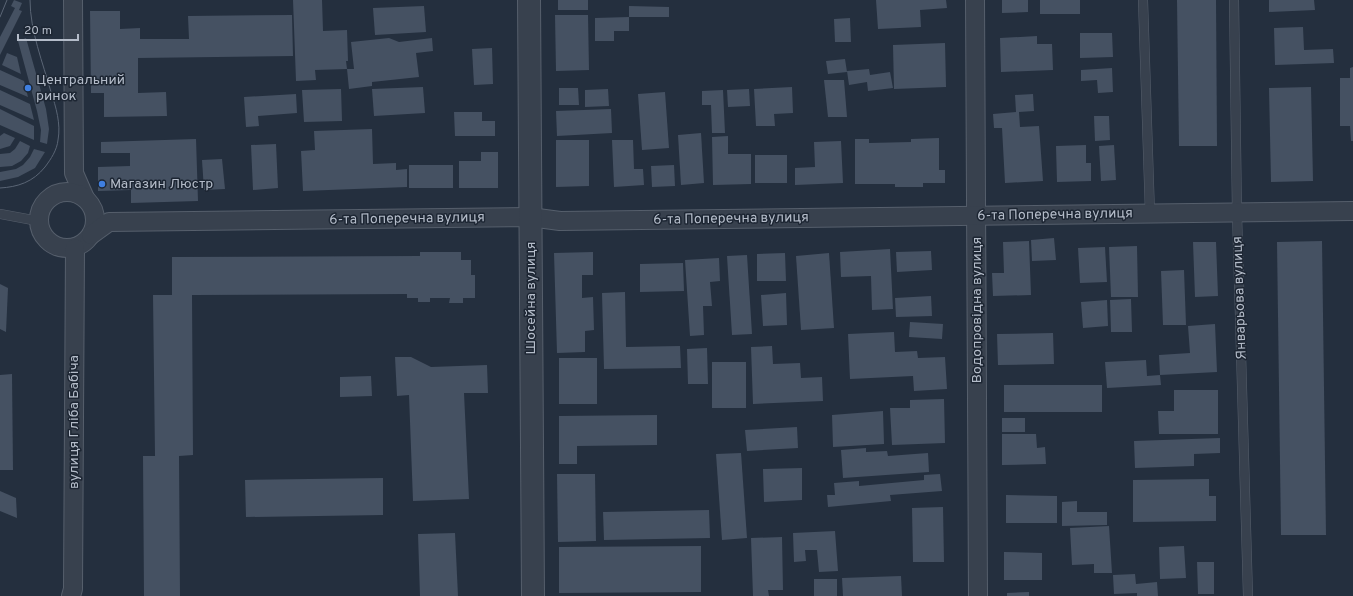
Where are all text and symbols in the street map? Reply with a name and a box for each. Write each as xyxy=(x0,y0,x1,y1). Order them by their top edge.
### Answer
scale bar xyxy=(18,16,78,42)
text: 20 m xyxy=(24,23,52,39)
place label: Центральний ринок xyxy=(36,72,125,105)
marker: Центральний ринок xyxy=(23,83,33,93)
place label: Магазин Люстр xyxy=(110,176,213,193)
marker: Магазин Люстр xyxy=(97,179,107,189)
street label: 6-та Поперечна вулиця xyxy=(977,205,1133,225)
street label: 6-та Поперечна вулиця xyxy=(329,209,485,229)
street label: 6-та Поперечна вулиця xyxy=(653,209,809,229)
street label: Январьова вулиця xyxy=(1229,236,1251,360)
street label: Водопровідна вулиця xyxy=(969,237,986,383)
street label: Шосейна вулиця xyxy=(523,242,540,354)
street label: вулиця Гліба Бабіча xyxy=(66,355,83,489)

